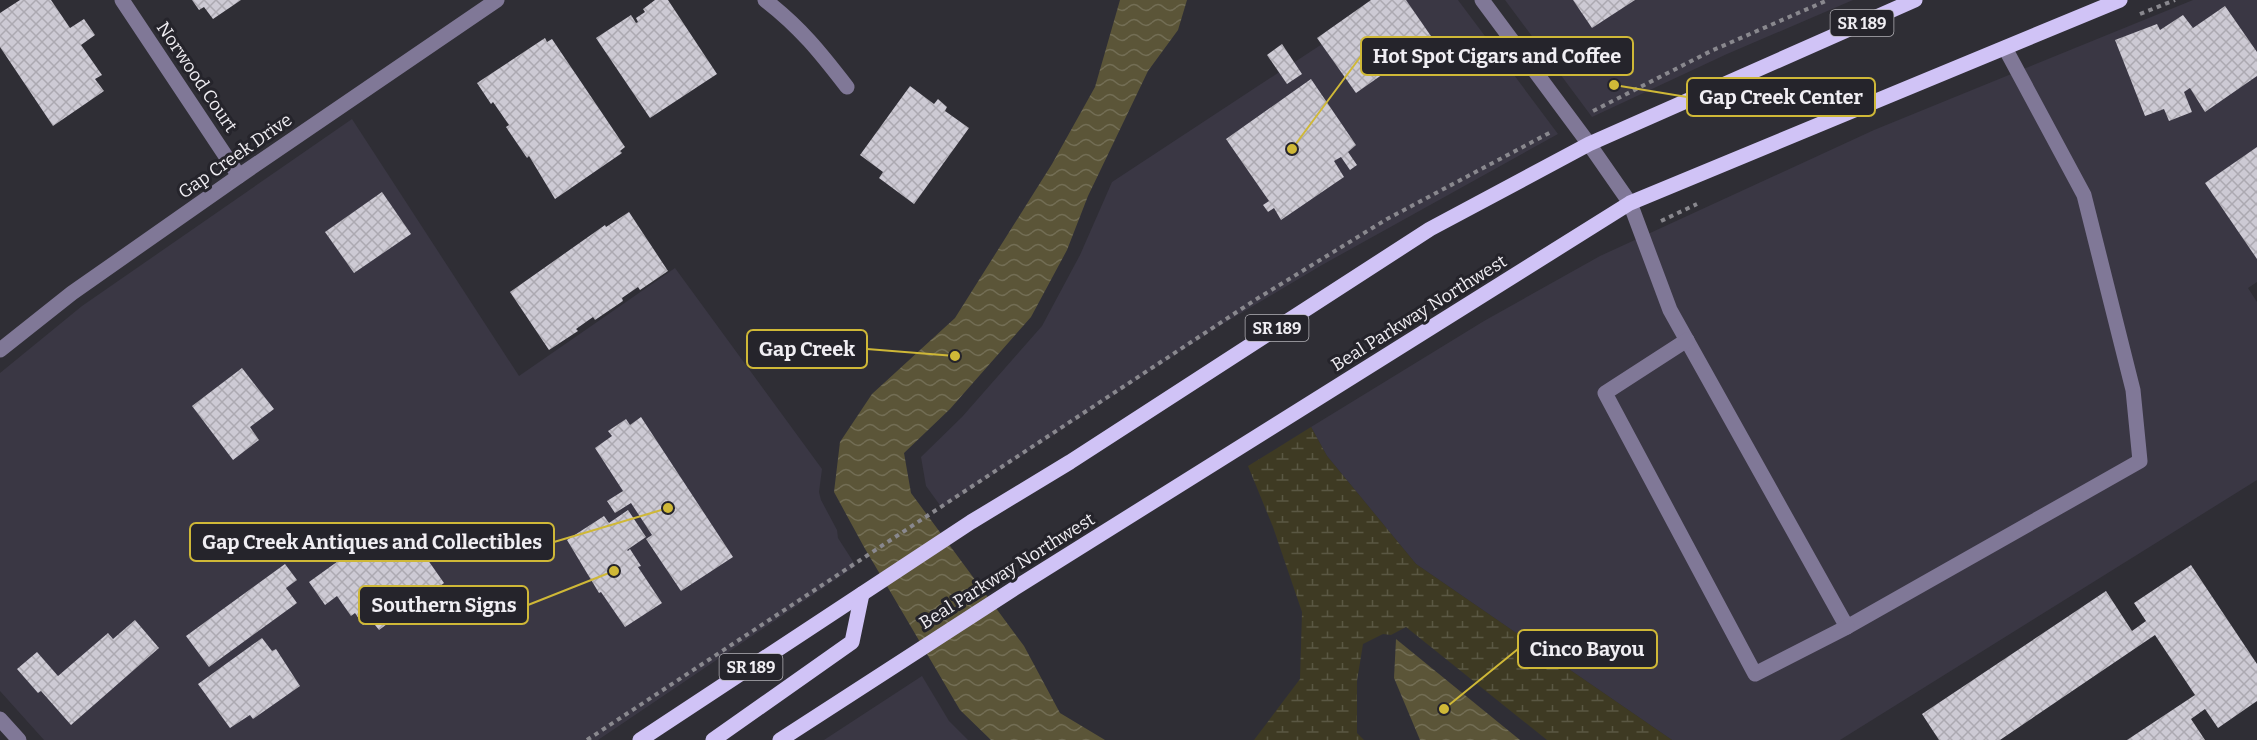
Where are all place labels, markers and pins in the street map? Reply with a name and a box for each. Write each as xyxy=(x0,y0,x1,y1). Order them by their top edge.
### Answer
callout: Hot Spot Cigars and Coffee xyxy=(1361,37,1633,75)
callout: Gap Creek Center xyxy=(1687,78,1875,116)
callout: Gap Creek xyxy=(747,330,867,368)
callout: Gap Creek Antiques and Collectibles xyxy=(190,523,554,561)
callout: Southern Signs xyxy=(359,586,528,624)
callout: Cinco Bayou xyxy=(1518,630,1657,668)

